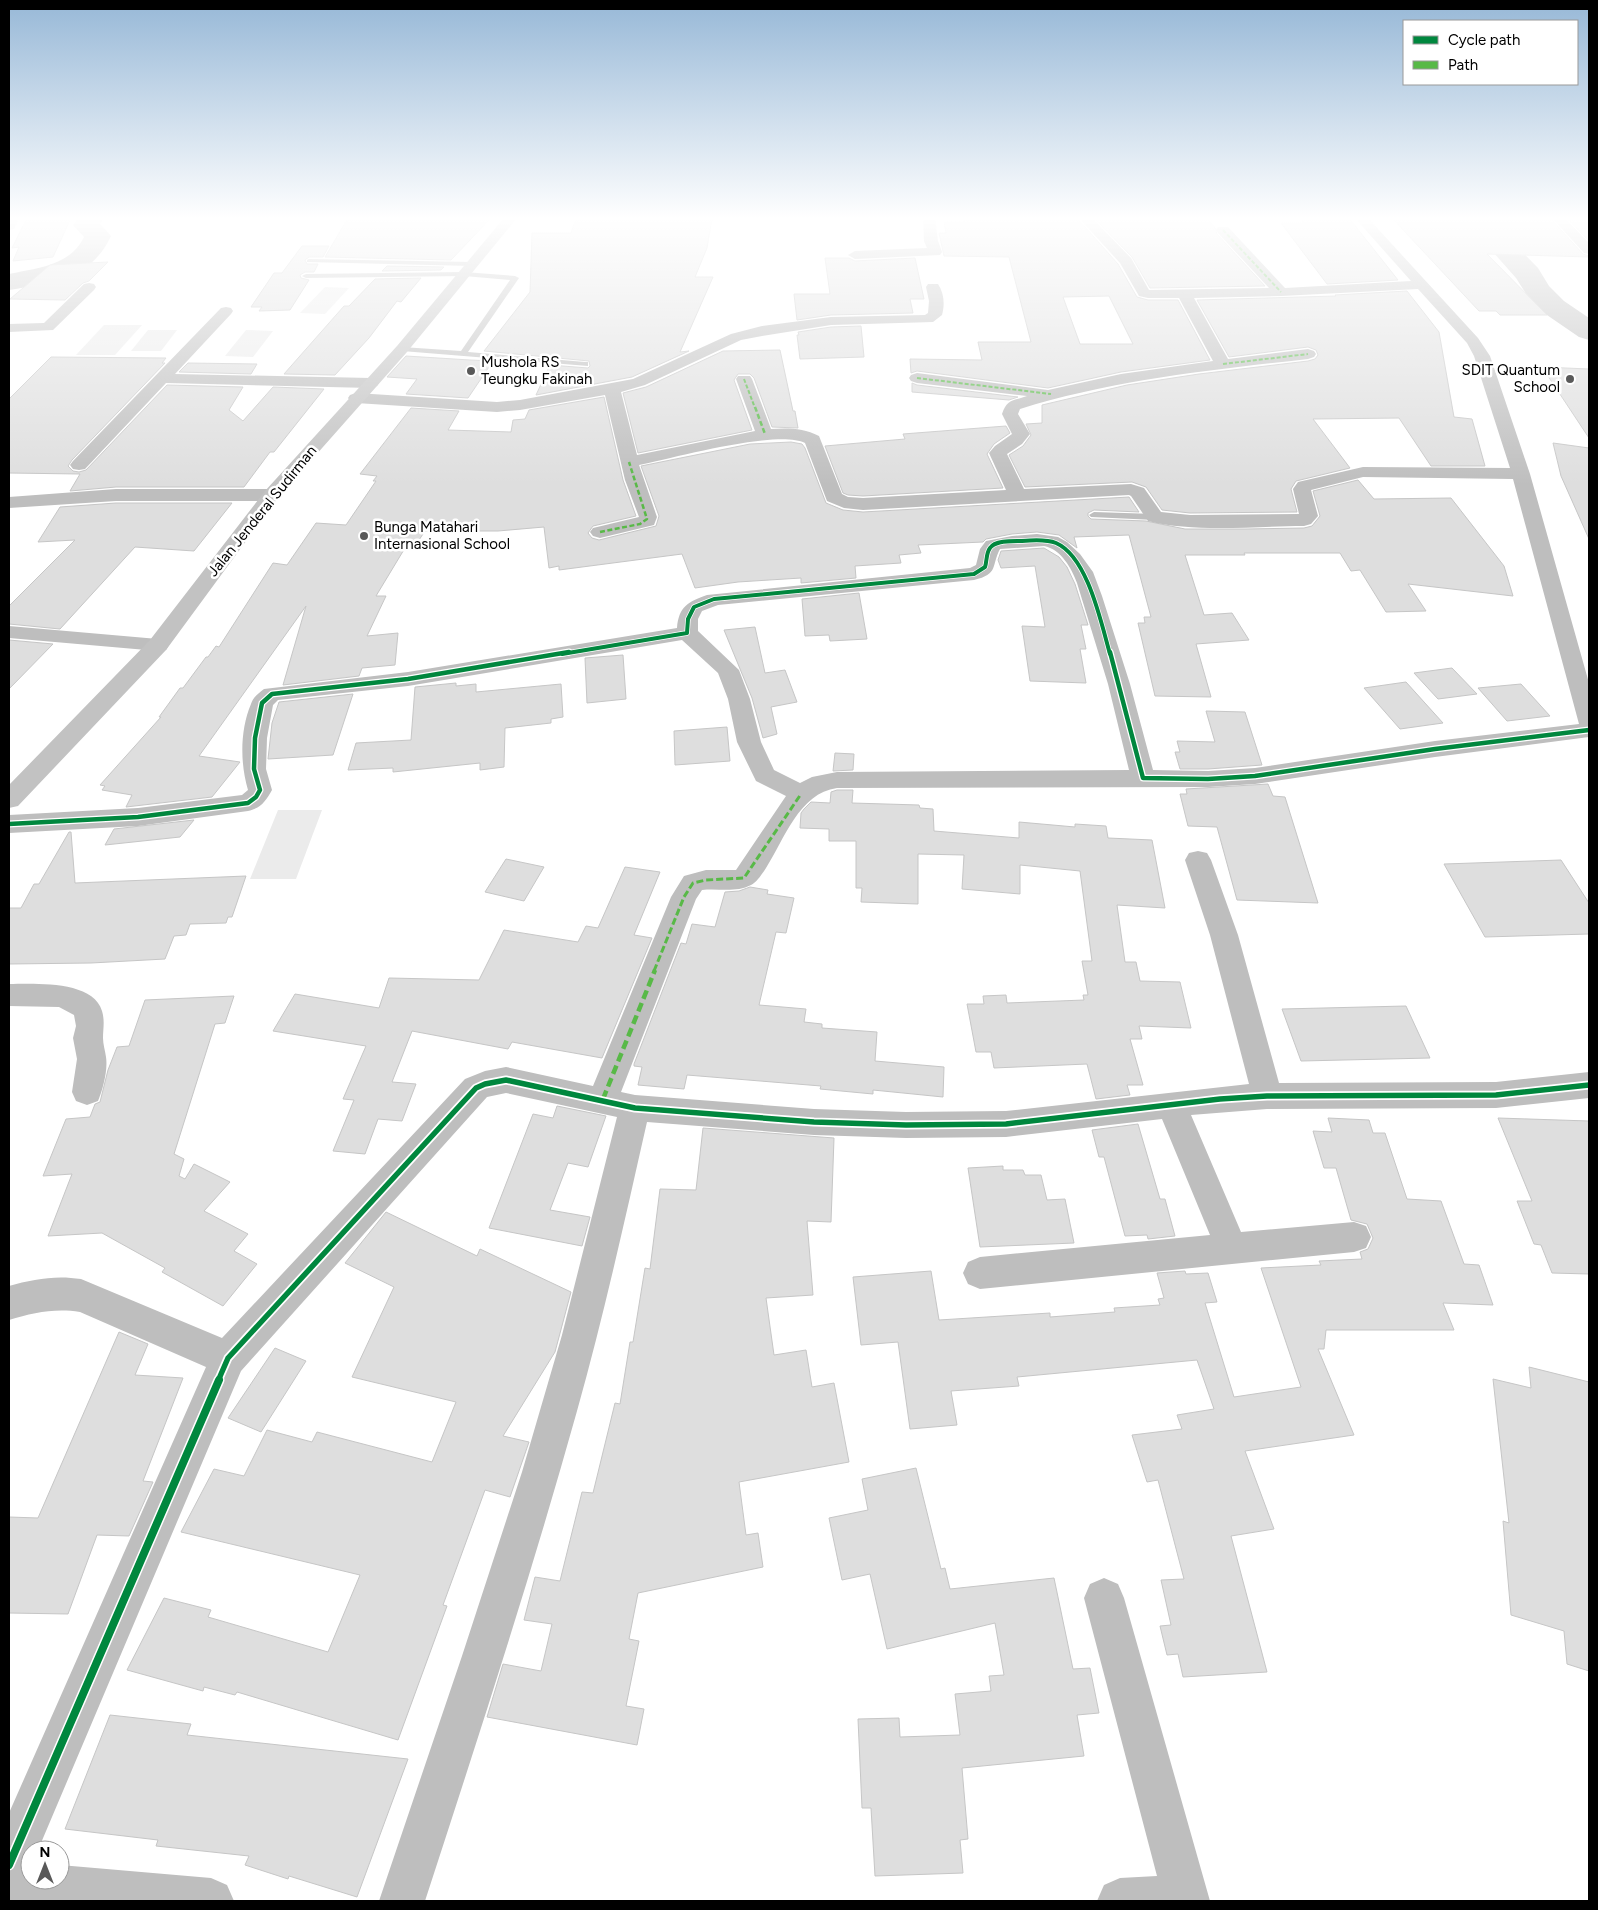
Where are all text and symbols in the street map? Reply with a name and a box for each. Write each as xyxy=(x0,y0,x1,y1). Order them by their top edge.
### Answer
legend xyxy=(1403,20,1578,85)
text: Cycle path xyxy=(1448,31,1520,49)
text: Path xyxy=(1448,56,1478,74)
place label: Mushola RS Teungku Fakinah xyxy=(481,353,592,388)
place label: SDIT Quantum School xyxy=(1462,361,1560,396)
marker: Mushola RS Teungku Fakinah xyxy=(465,365,477,377)
marker: SDIT Quantum School xyxy=(1564,373,1576,385)
street label: Jalan Jenderal Sudirman xyxy=(204,442,320,580)
place label: Bunga Matahari Internasional School xyxy=(374,518,510,553)
marker: Bunga Matahari Internasional School xyxy=(358,530,370,542)
north arrow xyxy=(20,1840,70,1890)
text: N xyxy=(40,1844,50,1861)

